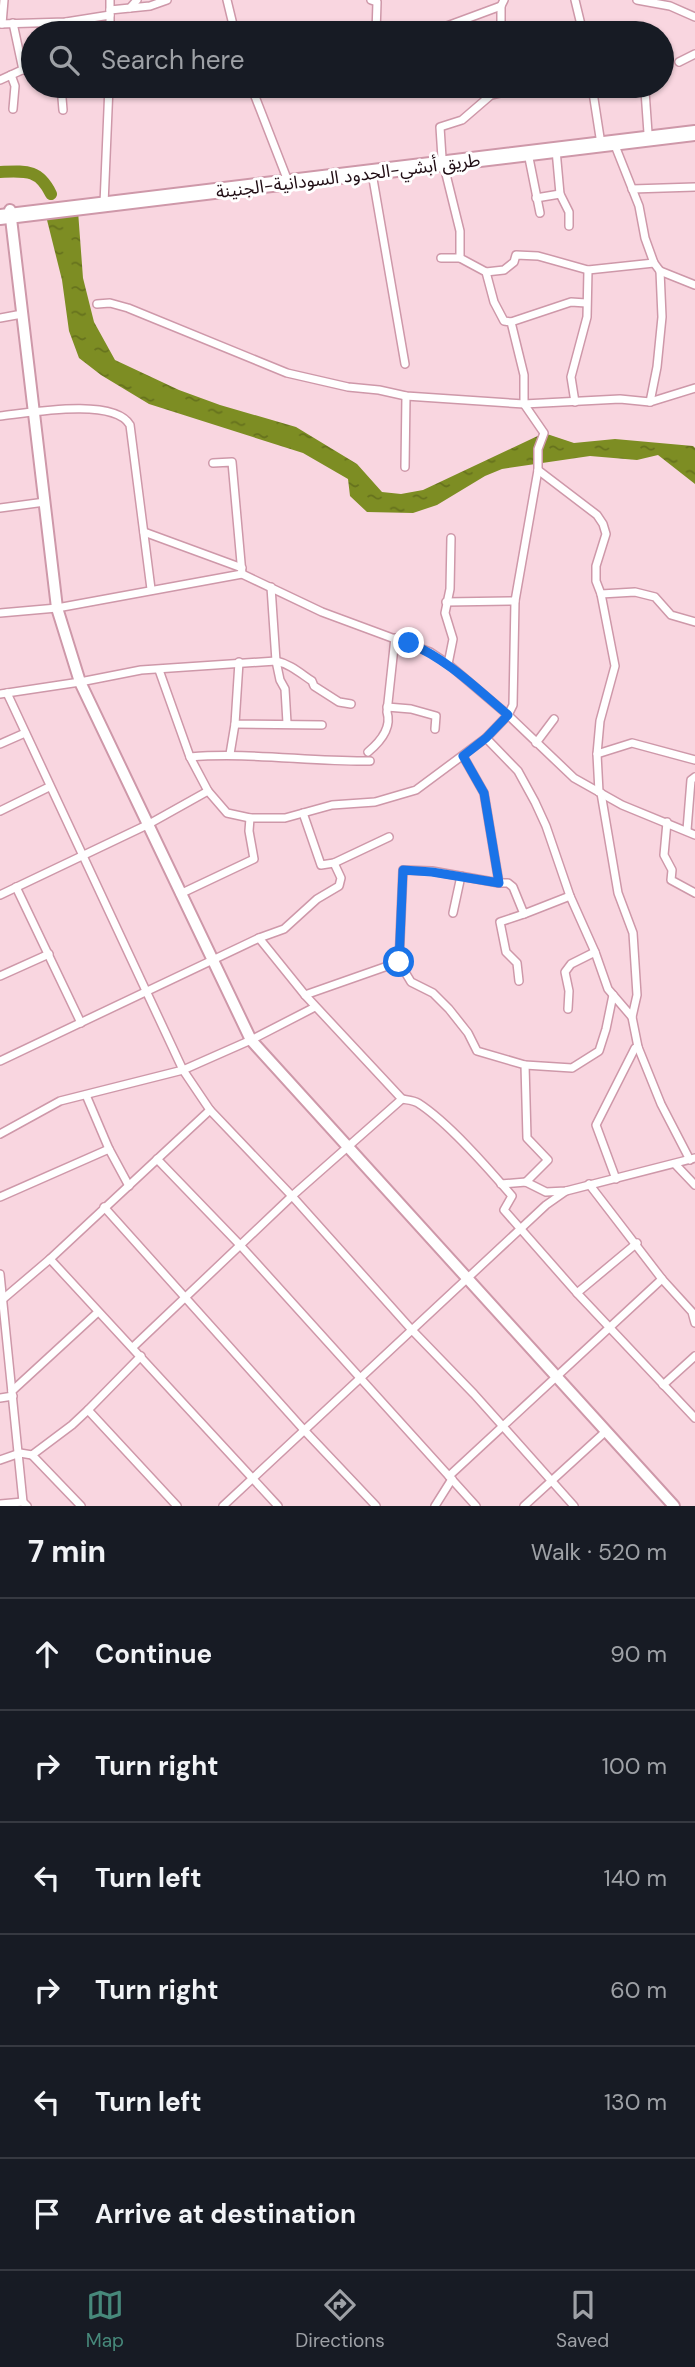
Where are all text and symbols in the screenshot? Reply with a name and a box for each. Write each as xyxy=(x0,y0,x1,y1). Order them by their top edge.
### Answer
search box xyxy=(21,21,674,98)
icon: search xyxy=(45,41,83,79)
text: Search here xyxy=(101,43,244,77)
street label: طريق أبشي-الحدود السودانية-الجنينة xyxy=(214,148,482,205)
route end xyxy=(393,627,424,658)
route start xyxy=(383,946,414,977)
text: 7 min xyxy=(28,1532,106,1571)
text: Walk · 520 m xyxy=(531,1537,667,1567)
icon: ahead xyxy=(28,1635,66,1673)
text: Continue xyxy=(95,1637,212,1671)
text: 90 m xyxy=(610,1639,667,1669)
icon: right xyxy=(28,1747,66,1785)
text: Turn right xyxy=(95,1749,219,1783)
text: 100 m xyxy=(602,1751,667,1781)
icon: left xyxy=(28,1859,66,1897)
text: Turn left xyxy=(95,1861,202,1895)
text: 140 m xyxy=(604,1863,667,1893)
icon: right xyxy=(28,1971,66,2009)
text: Turn right xyxy=(95,1973,219,2007)
text: 60 m xyxy=(610,1975,667,2005)
icon: left xyxy=(28,2083,66,2121)
text: Turn left xyxy=(95,2085,202,2119)
text: 130 m xyxy=(604,2087,667,2117)
icon: arrive xyxy=(28,2195,66,2233)
text: Arrive at destination xyxy=(95,2197,356,2231)
tab: Map xyxy=(86,2286,124,2353)
tab: Directions xyxy=(295,2286,385,2353)
tab: Saved xyxy=(556,2286,609,2353)

